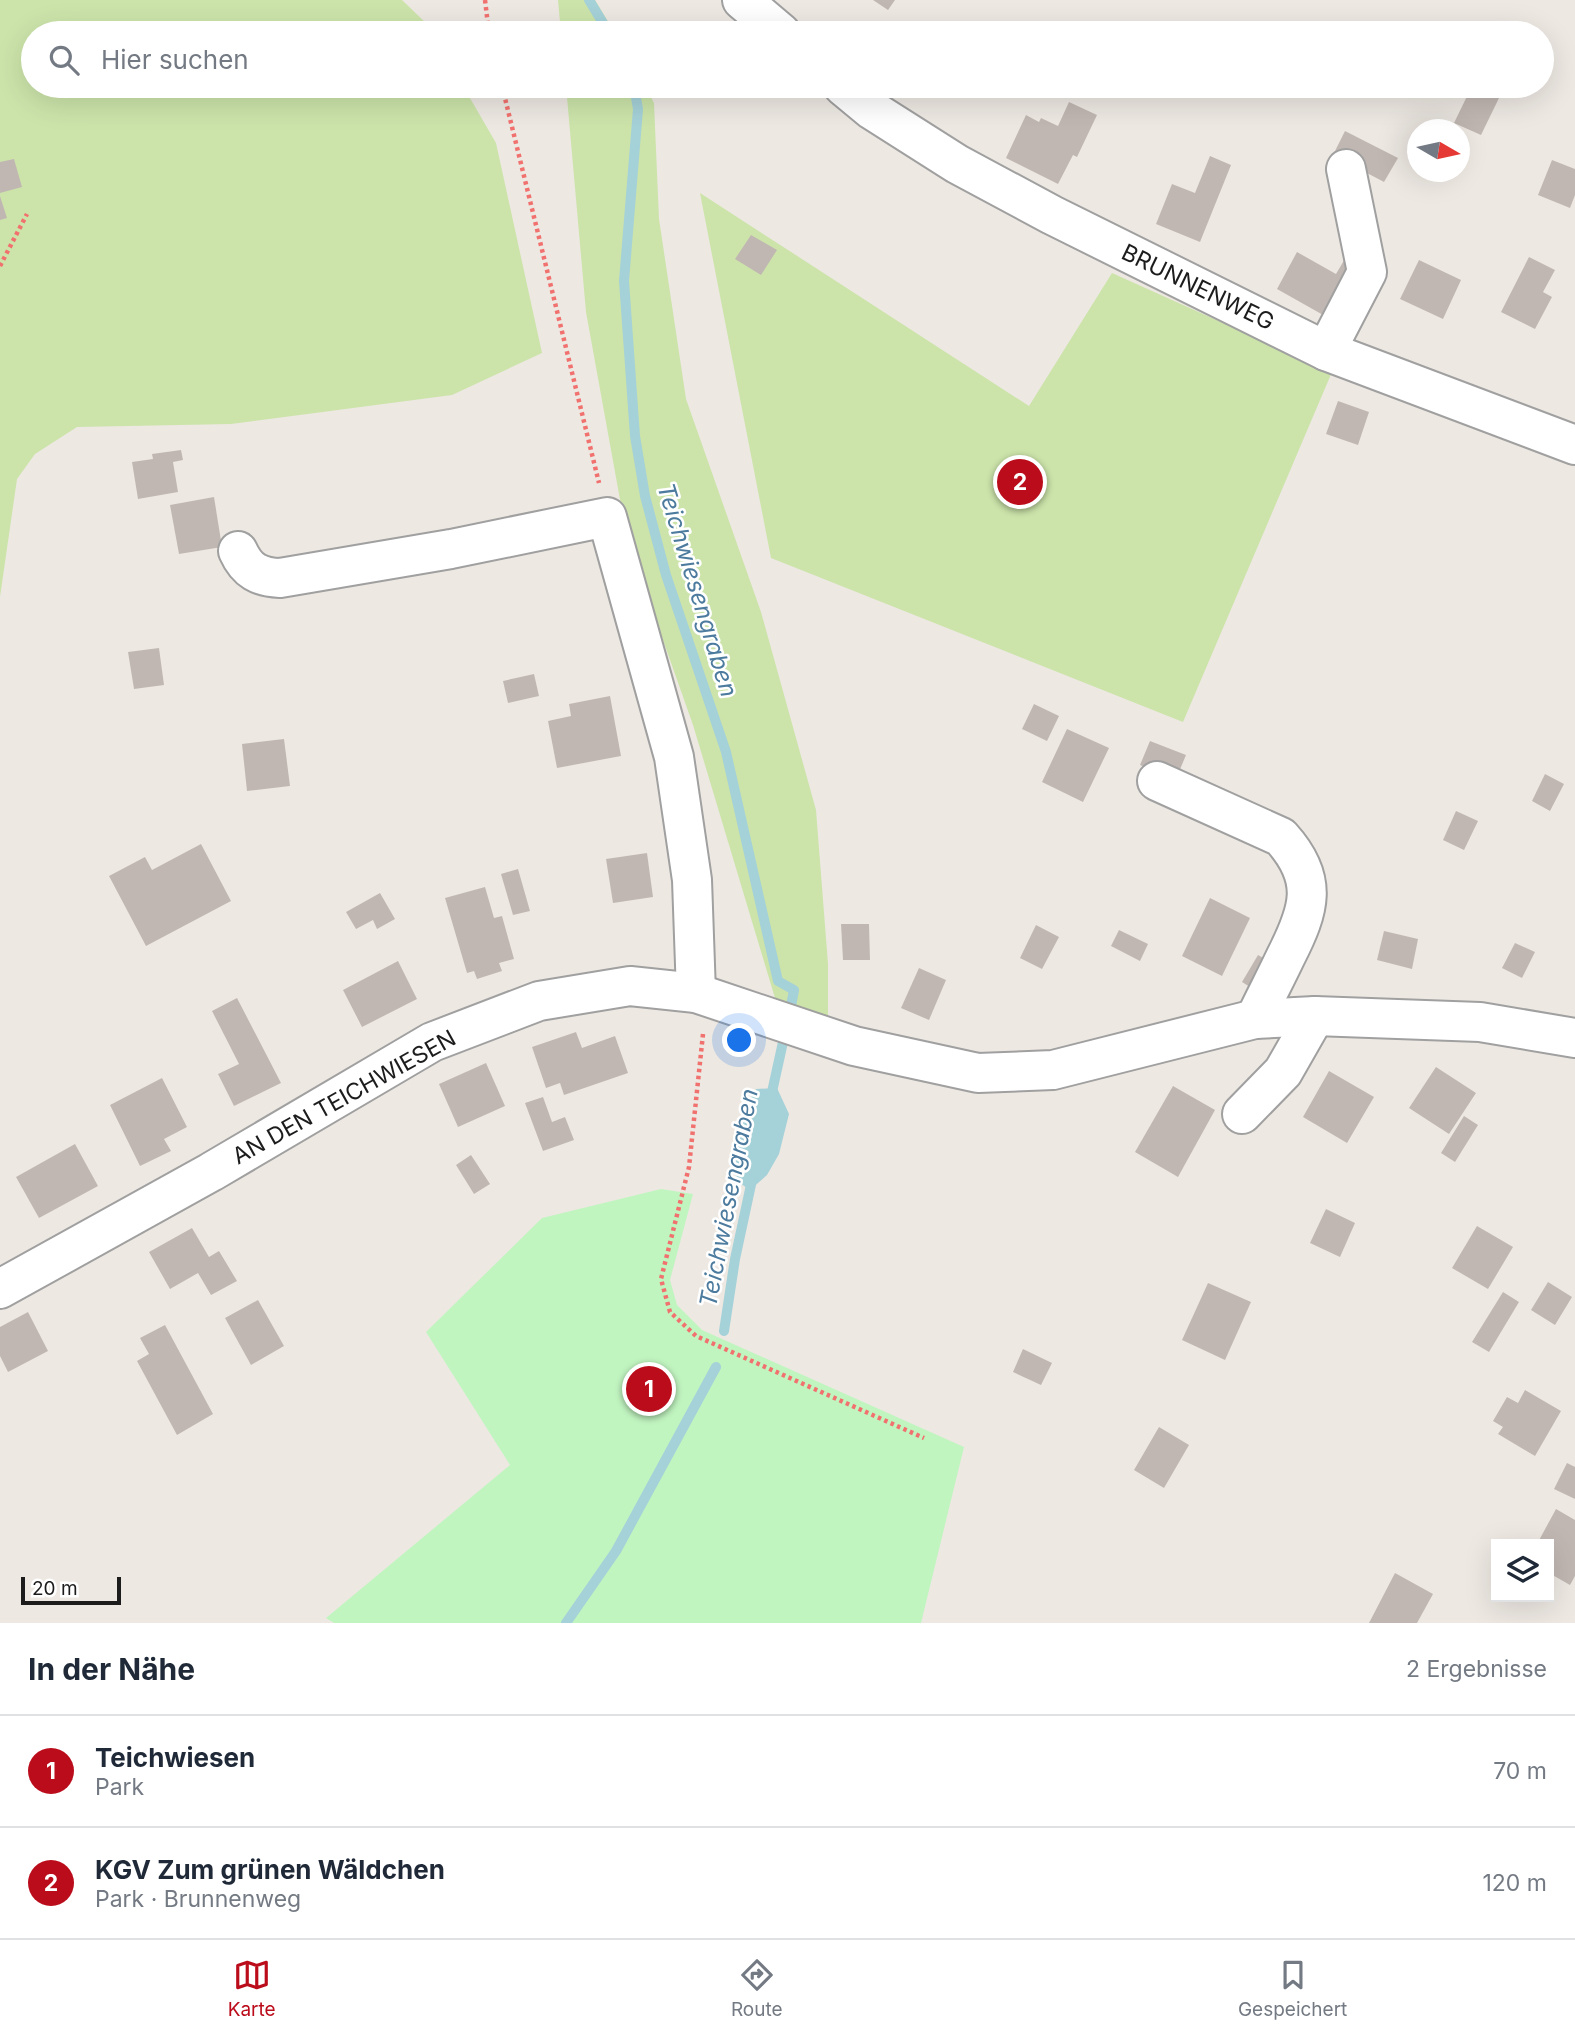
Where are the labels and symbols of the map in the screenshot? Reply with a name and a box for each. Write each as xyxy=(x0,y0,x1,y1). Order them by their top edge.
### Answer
north arrow xyxy=(1407,119,1470,182)
street label: BRUNNENWEG xyxy=(1117,238,1279,336)
pin: 2 xyxy=(997,456,1043,508)
water label: Teichwiesengraben xyxy=(651,479,744,700)
your location xyxy=(722,1023,756,1057)
street label: AN DEN TEICHWIESEN xyxy=(227,1024,461,1170)
water label: Teichwiesengraben xyxy=(693,1086,764,1310)
pin: 1 xyxy=(626,1363,672,1415)
scale bar xyxy=(21,1574,121,1606)

